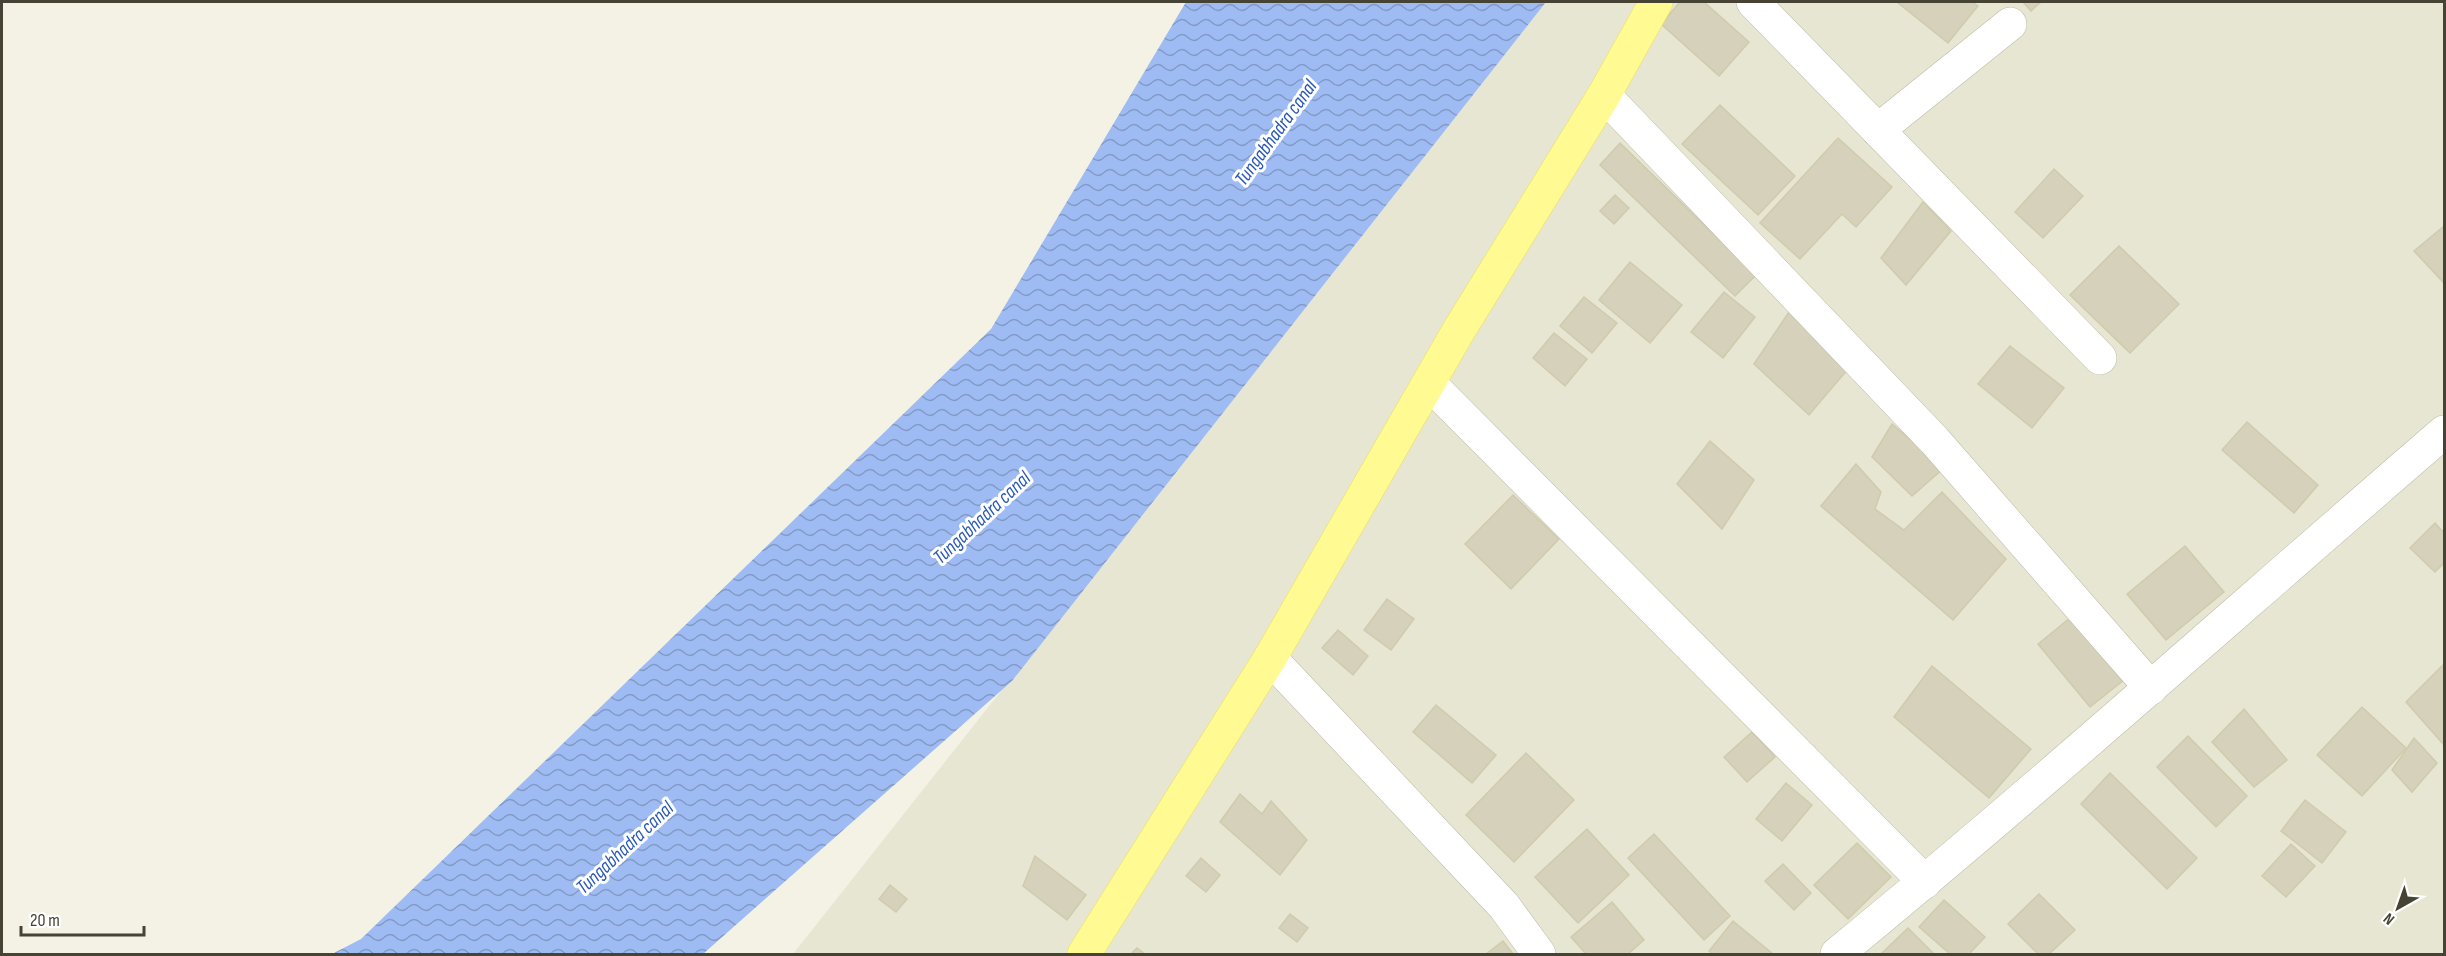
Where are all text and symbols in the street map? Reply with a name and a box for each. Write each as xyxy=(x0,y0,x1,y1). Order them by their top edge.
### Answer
water label: Tungabhadra canal xyxy=(1230,74,1323,190)
water label: Tungabhadra canal xyxy=(928,466,1037,569)
water label: Tungabhadra canal xyxy=(571,796,680,899)
north arrow xyxy=(2368,878,2428,938)
scale bar xyxy=(21,899,144,937)
text: N xyxy=(2380,908,2399,928)
text: 20 m xyxy=(30,910,60,931)

